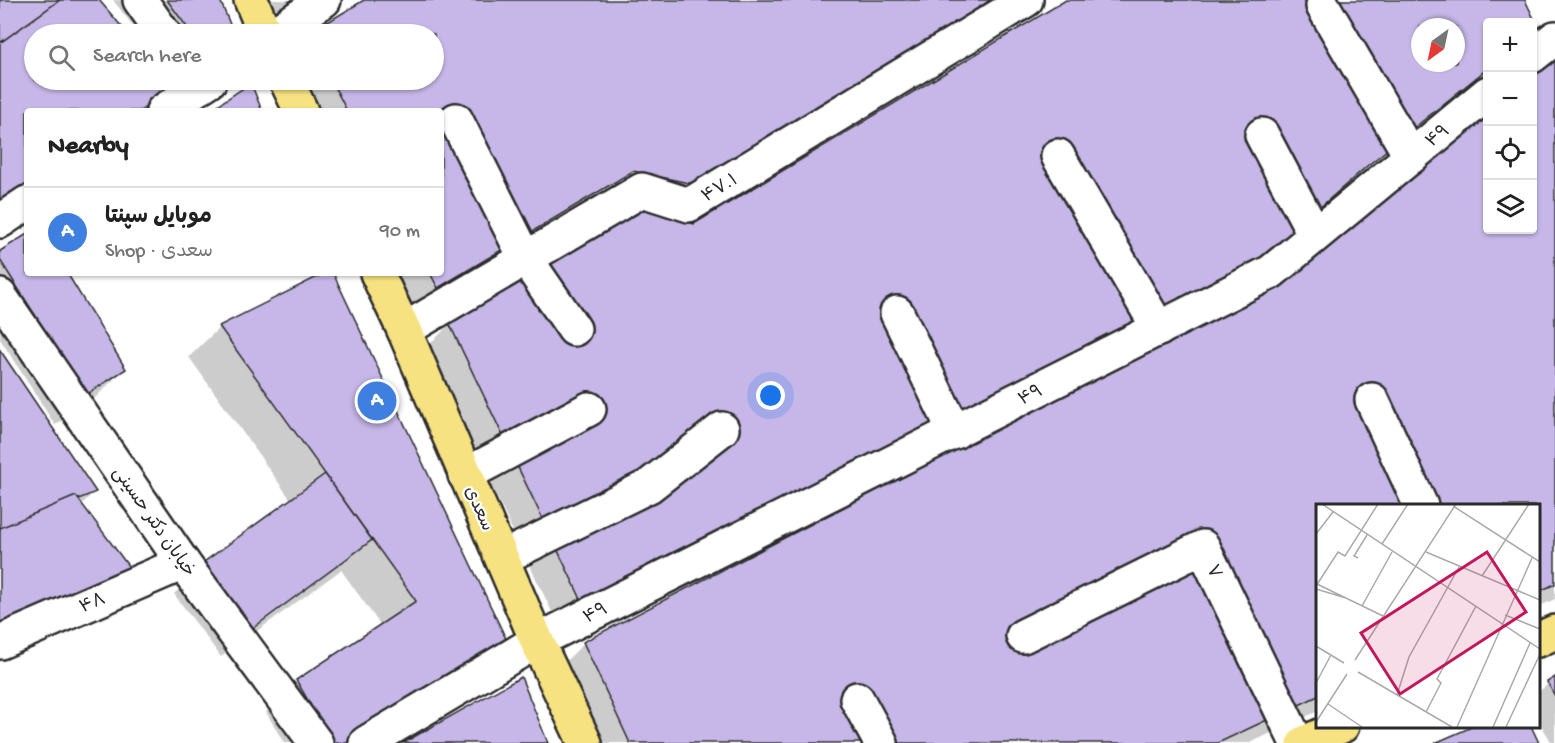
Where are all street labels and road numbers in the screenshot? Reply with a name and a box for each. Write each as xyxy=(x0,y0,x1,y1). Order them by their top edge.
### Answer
street label: ۴۹ xyxy=(1422,121,1455,153)
street label: ۴۷.۱ xyxy=(698,170,742,208)
street label: ۴۹ xyxy=(1015,381,1047,411)
street label: خیابان دکتر حسینی xyxy=(107,463,199,582)
street label: سعدی xyxy=(459,483,497,535)
street label: ۷ xyxy=(1201,562,1225,582)
street label: ۴۸ xyxy=(77,590,109,619)
street label: ۴۹ xyxy=(580,599,612,629)

